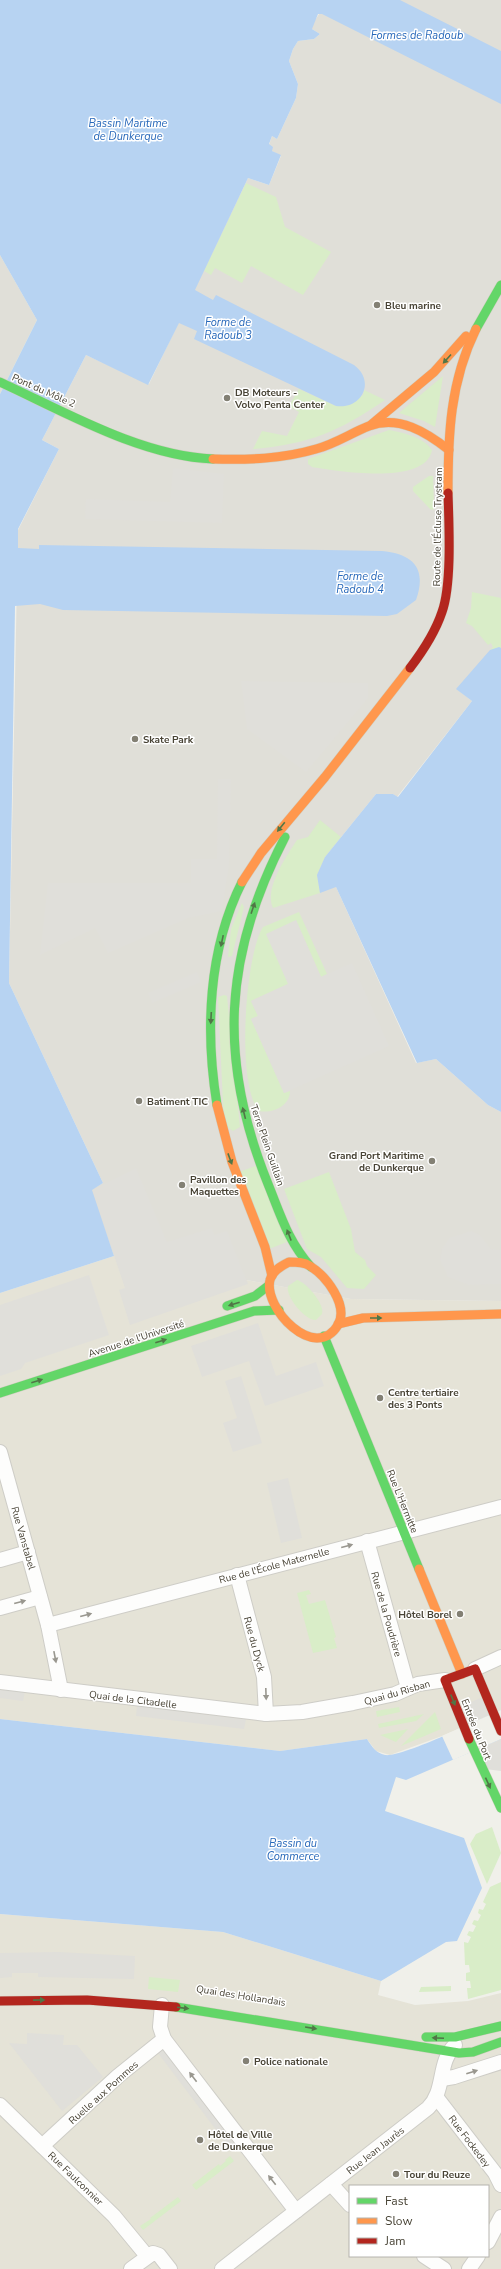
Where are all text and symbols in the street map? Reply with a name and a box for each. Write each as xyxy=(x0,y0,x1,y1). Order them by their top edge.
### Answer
water label: Formes de Radoub xyxy=(371,28,463,43)
water label: Bassin Maritime de Dunkerque xyxy=(89,116,168,144)
place label: Bleu marine xyxy=(385,299,441,313)
marker: Bleu marine xyxy=(372,300,382,310)
water label: Forme de Radoub 3 xyxy=(204,315,252,343)
one-way arrow xyxy=(442,354,452,364)
street label: Pont du Môle 2 xyxy=(10,371,78,411)
place label: DB Moteurs - Volvo Penta Center xyxy=(234,386,324,412)
marker: DB Moteurs - Volvo Penta Center xyxy=(222,393,232,403)
street label: Route de l'Écluse Trystram xyxy=(430,467,446,587)
water label: Forme de Radoub 4 xyxy=(336,569,384,597)
place label: Skate Park xyxy=(143,733,194,747)
marker: Skate Park xyxy=(130,734,140,744)
one-way arrow xyxy=(277,821,285,832)
one-way arrow xyxy=(251,902,257,914)
one-way arrow xyxy=(218,935,224,947)
one-way arrow xyxy=(208,1012,215,1024)
place label: Batiment TIC xyxy=(147,1095,208,1109)
marker: Batiment TIC xyxy=(134,1096,144,1106)
street label: Terre Plein Guillain xyxy=(247,1103,288,1188)
one-way arrow xyxy=(241,1107,247,1119)
place label: Grand Port Maritime de Dunkerque xyxy=(329,1149,425,1175)
one-way arrow xyxy=(228,1154,234,1166)
marker: Grand Port Maritime de Dunkerque xyxy=(427,1156,437,1166)
place label: Pavillon des Maquettes xyxy=(190,1173,247,1199)
marker: Pavillon des Maquettes xyxy=(177,1180,187,1190)
one-way arrow xyxy=(286,1229,292,1241)
one-way arrow xyxy=(228,1301,240,1307)
one-way arrow xyxy=(370,1315,383,1321)
street label: Avenue de l'Université xyxy=(86,1317,186,1361)
one-way arrow xyxy=(155,1338,167,1344)
one-way arrow xyxy=(31,1378,43,1384)
place label: Centre tertiaire des 3 Ponts xyxy=(388,1386,459,1412)
marker: Centre tertiaire des 3 Ponts xyxy=(375,1393,385,1403)
street label: Rue L'Hermitte xyxy=(383,1468,421,1535)
street label: Rue Vanstabel xyxy=(7,1505,39,1572)
one-way arrow xyxy=(341,1543,353,1549)
street label: Rue de l'École Maternelle xyxy=(217,1544,331,1587)
street label: Rue de la Poudrière xyxy=(367,1570,405,1658)
one-way arrow xyxy=(14,1599,26,1605)
place label: Hôtel Borel xyxy=(398,1608,453,1622)
marker: Hôtel Borel xyxy=(455,1609,465,1619)
one-way arrow xyxy=(80,1612,92,1618)
street label: Rue du Dyck xyxy=(240,1615,268,1674)
one-way arrow xyxy=(52,1651,58,1663)
street label: Quai du Risban xyxy=(363,1677,432,1709)
street label: Quai de la Citadelle xyxy=(88,1688,178,1712)
one-way arrow xyxy=(263,1688,269,1701)
one-way arrow xyxy=(451,1695,457,1707)
street label: Entrée du Port xyxy=(457,1697,495,1762)
one-way arrow xyxy=(485,1777,491,1788)
water label: Bassin du Commerce xyxy=(267,1836,319,1864)
street label: Quai des Hollandais xyxy=(195,1982,287,2010)
one-way arrow xyxy=(33,1997,46,2003)
one-way arrow xyxy=(177,2005,189,2011)
one-way arrow xyxy=(305,2026,317,2032)
one-way arrow xyxy=(432,2035,444,2042)
place label: Police nationale xyxy=(254,2055,328,2069)
marker: Police nationale xyxy=(241,2056,251,2066)
street label: Ruelle aux Pommes xyxy=(66,2058,142,2128)
one-way arrow xyxy=(466,2068,478,2074)
one-way arrow xyxy=(189,2072,197,2082)
street label: Rue Fockedey xyxy=(445,2113,494,2171)
street label: Rue Jean Jaurès xyxy=(344,2124,408,2178)
place label: Hôtel de Ville de Dunkerque xyxy=(208,2128,274,2154)
marker: Hôtel de Ville de Dunkerque xyxy=(195,2135,205,2145)
street label: Rue Faulconnier xyxy=(45,2149,106,2209)
place label: Tour du Reuze xyxy=(404,2168,471,2182)
marker: Tour du Reuze xyxy=(391,2169,401,2179)
one-way arrow xyxy=(267,2175,276,2186)
legend xyxy=(349,2185,489,2257)
text: Fast xyxy=(385,2193,408,2209)
text: Slow xyxy=(385,2213,413,2229)
text: Jam xyxy=(384,2233,406,2249)

